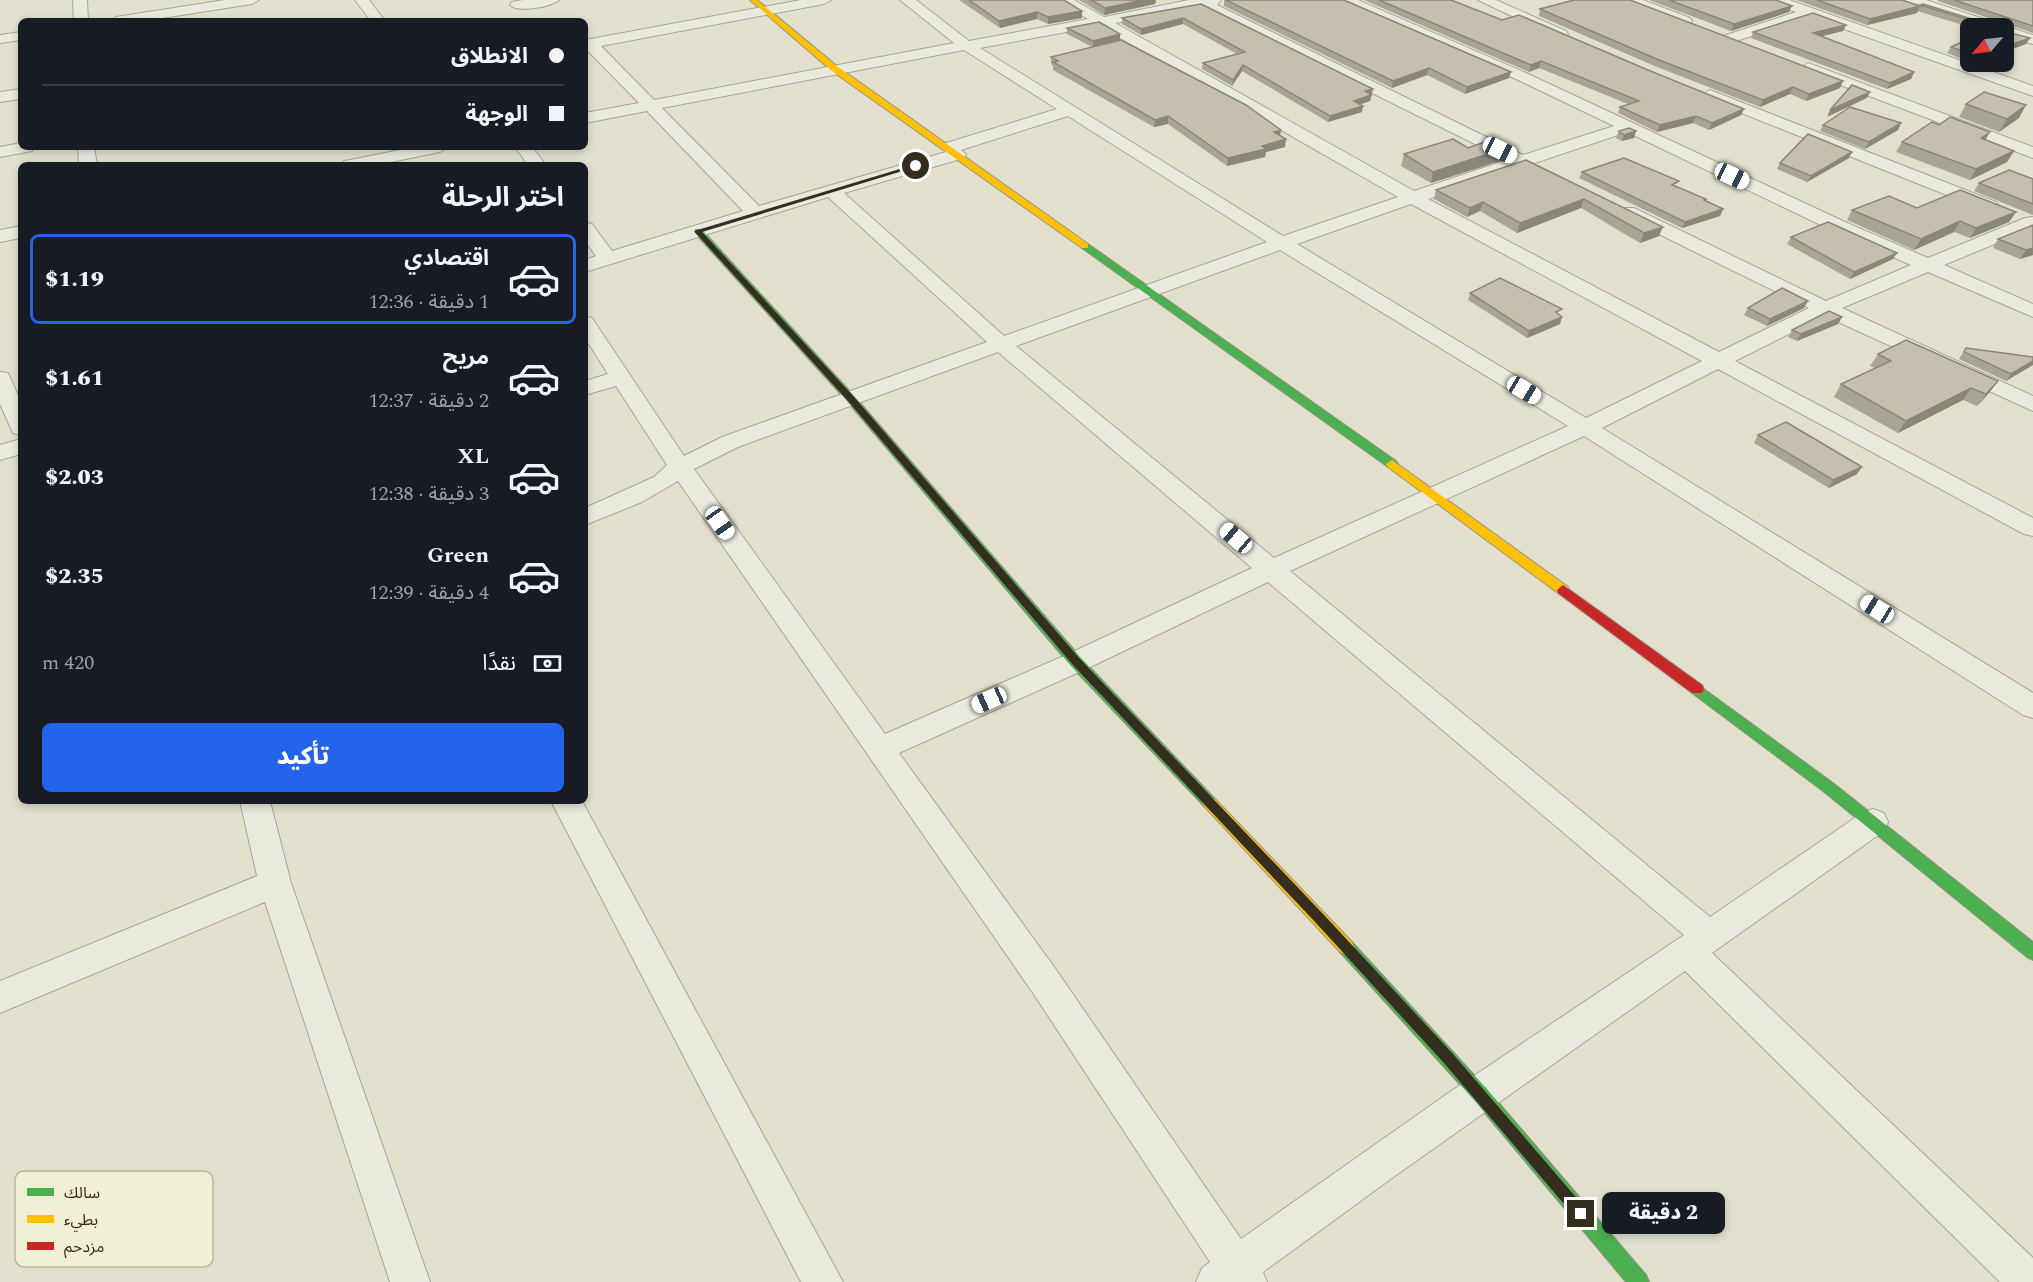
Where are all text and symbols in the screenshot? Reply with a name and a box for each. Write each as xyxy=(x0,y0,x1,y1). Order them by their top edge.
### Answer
north arrow xyxy=(1960,18,2014,72)
map controls xyxy=(1960,18,2014,72)
text: الانطلاق xyxy=(451,40,528,73)
text: الوجهة xyxy=(465,98,528,131)
car xyxy=(1480,134,1520,166)
route start xyxy=(902,152,929,179)
car xyxy=(1712,160,1752,192)
text: اختر الرحلة xyxy=(442,177,564,219)
text: اقتصادي xyxy=(404,242,489,275)
icon: car xyxy=(507,252,561,306)
text: $1.19 xyxy=(45,263,104,296)
text: 1 دقيقة · 12:36 xyxy=(368,287,489,317)
text: مريح xyxy=(443,341,489,374)
icon: car xyxy=(507,351,561,405)
text: $1.61 xyxy=(45,362,104,395)
car xyxy=(1504,373,1544,407)
text: 2 دقيقة · 12:37 xyxy=(368,386,489,416)
text: XL xyxy=(458,440,489,473)
icon: car xyxy=(507,450,561,504)
text: $2.03 xyxy=(45,461,104,494)
text: 3 دقيقة · 12:38 xyxy=(368,479,489,509)
car xyxy=(702,503,738,543)
car xyxy=(1216,520,1256,556)
text: Green xyxy=(427,539,489,572)
icon: car xyxy=(507,549,561,603)
text: $2.35 xyxy=(45,560,104,593)
text: 4 دقيقة · 12:39 xyxy=(368,578,489,608)
car xyxy=(1857,592,1897,626)
text: نقدًا xyxy=(482,647,516,680)
icon: cash xyxy=(531,647,564,680)
text: 420 m xyxy=(42,648,94,678)
car xyxy=(969,684,1009,716)
button: تأكيد xyxy=(42,723,564,792)
legend xyxy=(15,1171,213,1267)
text: سالك xyxy=(64,1181,100,1205)
callout: 2 دقيقة xyxy=(1602,1193,1725,1235)
text: 2 دقيقة xyxy=(1629,1198,1698,1228)
route end xyxy=(1567,1200,1594,1227)
text: بطيء xyxy=(64,1208,98,1232)
text: مزدحم xyxy=(64,1235,104,1259)

